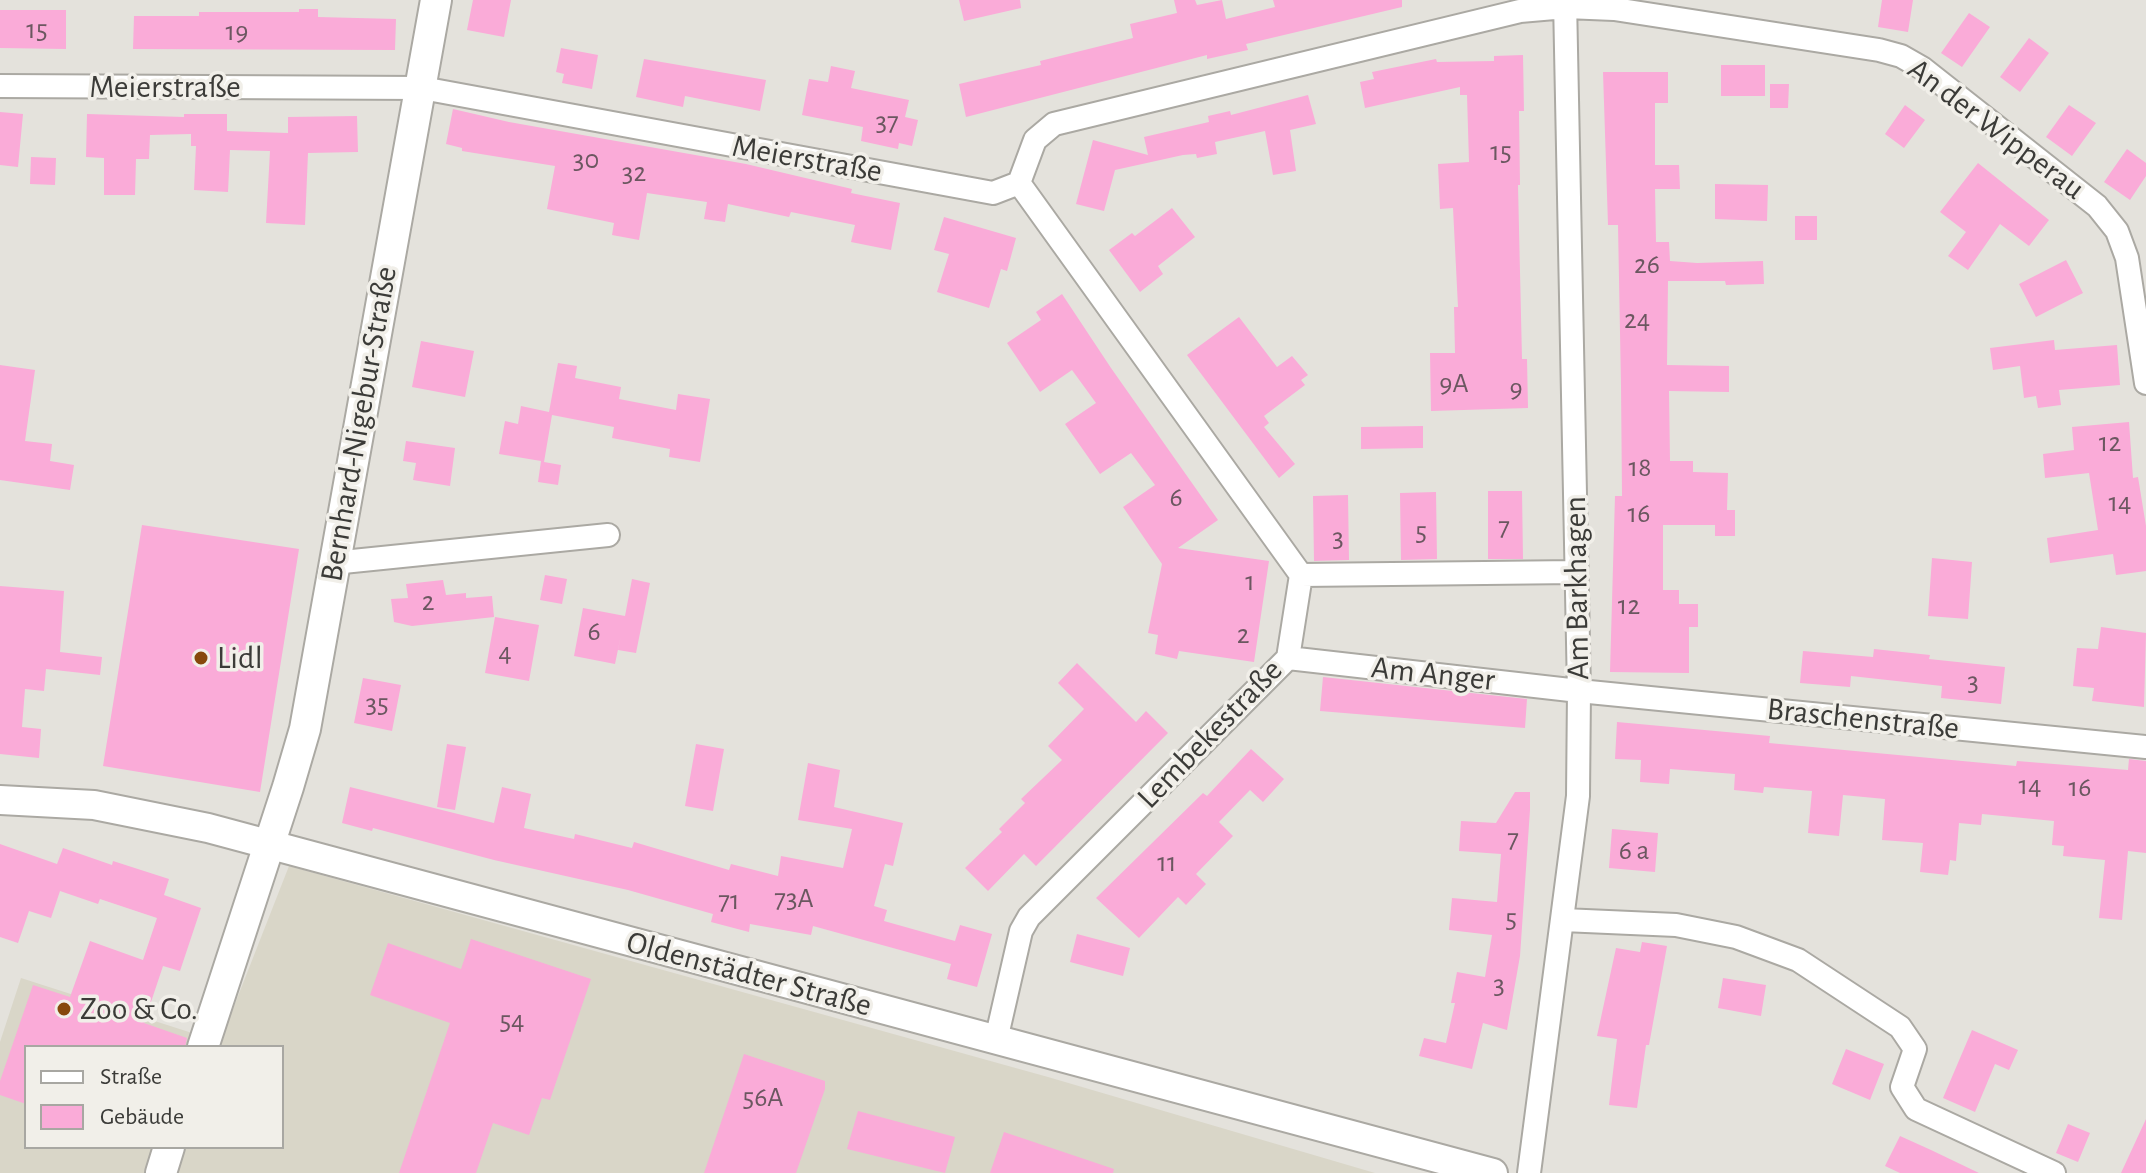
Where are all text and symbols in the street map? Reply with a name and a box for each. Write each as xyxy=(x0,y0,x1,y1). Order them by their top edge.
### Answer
house number: 15 xyxy=(26,13,48,47)
house number: 19 xyxy=(226,15,248,49)
street label: An der Wipperau xyxy=(1900,50,2092,208)
street label: Meierstraße xyxy=(89,68,241,106)
house number: 37 xyxy=(875,105,899,139)
street label: Meierstraße xyxy=(729,127,885,191)
house number: 15 xyxy=(1490,135,1512,169)
house number: 30 xyxy=(573,143,599,177)
house number: 32 xyxy=(622,156,646,190)
house number: 26 xyxy=(1634,248,1660,282)
street label: Bernhard-Nigebur-Straße xyxy=(312,263,406,585)
house number: 24 xyxy=(1624,303,1650,337)
house number: 9A xyxy=(1439,367,1469,401)
house number: 9 xyxy=(1509,372,1523,406)
house number: 12 xyxy=(2099,426,2121,460)
house number: 18 xyxy=(1629,451,1651,485)
house number: 6 xyxy=(1169,481,1183,515)
house number: 14 xyxy=(2108,486,2132,520)
street label: Am Barkhagen xyxy=(1556,496,1598,680)
house number: 16 xyxy=(1628,497,1650,531)
house number: 7 xyxy=(1498,510,1510,544)
house number: 5 xyxy=(1415,515,1427,549)
house number: 3 xyxy=(1332,521,1344,555)
house number: 1 xyxy=(1245,565,1255,599)
house number: 2 xyxy=(422,585,434,619)
house number: 12 xyxy=(1618,589,1640,623)
house number: 6 xyxy=(587,615,601,649)
house number: 2 xyxy=(1237,618,1249,652)
house number: 4 xyxy=(498,636,512,670)
place label: Lidl xyxy=(217,639,263,677)
street label: Am Anger xyxy=(1369,648,1497,700)
marker: Lidl xyxy=(192,649,210,667)
street label: Lembekestraße xyxy=(1129,651,1291,817)
house number: 3 xyxy=(1967,665,1979,699)
house number: 35 xyxy=(365,687,389,721)
street label: Braschenstraße xyxy=(1765,690,1961,748)
house number: 14 xyxy=(2018,769,2042,803)
house number: 16 xyxy=(2069,771,2091,805)
house number: 7 xyxy=(1507,822,1519,856)
house number: 6 a xyxy=(1619,834,1649,868)
house number: 11 xyxy=(1157,846,1177,880)
house number: 73A xyxy=(774,882,814,916)
house number: 71 xyxy=(718,884,740,918)
house number: 5 xyxy=(1505,902,1517,936)
street label: Oldenstädter Straße xyxy=(622,923,876,1025)
house number: 3 xyxy=(1493,968,1505,1002)
place label: Zoo & Co. xyxy=(80,990,198,1028)
marker: Zoo & Co. xyxy=(55,1000,73,1018)
house number: 54 xyxy=(499,1004,525,1038)
legend xyxy=(24,1045,284,1149)
text: Straße xyxy=(100,1065,162,1089)
house number: 56A xyxy=(742,1081,784,1115)
text: Gebäude xyxy=(100,1105,184,1129)

